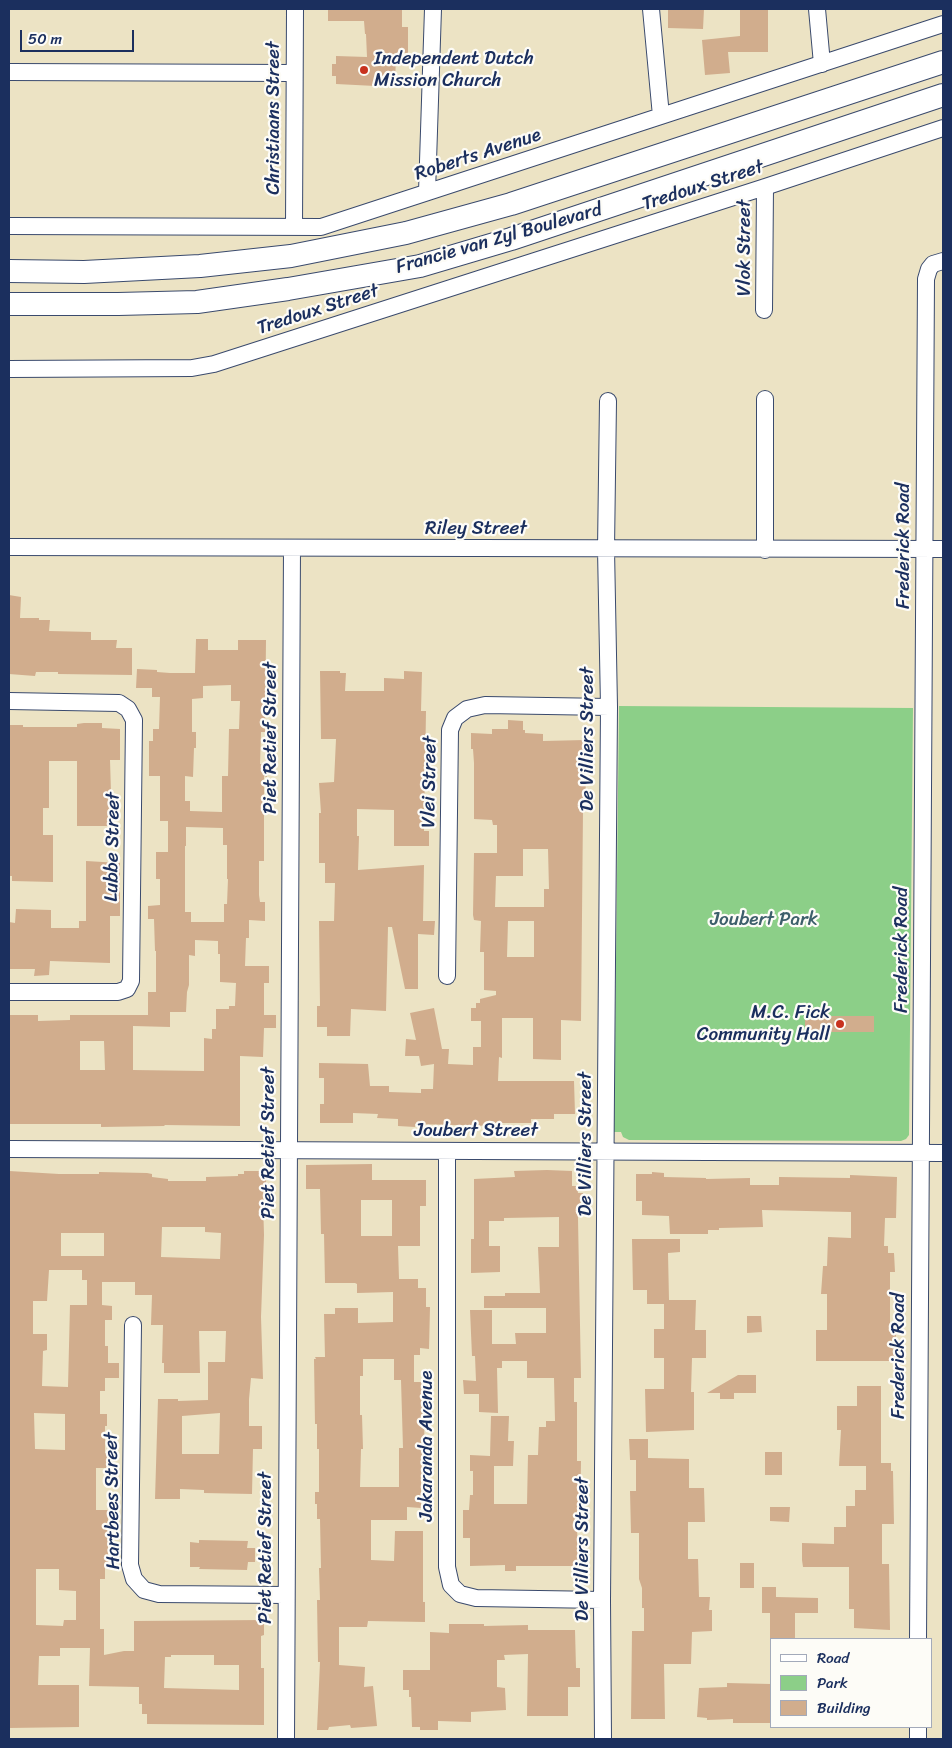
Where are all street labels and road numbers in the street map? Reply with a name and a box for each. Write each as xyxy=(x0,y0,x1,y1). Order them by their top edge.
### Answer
street label: Christiaans Street xyxy=(263,41,285,195)
street label: Roberts Avenue xyxy=(412,124,544,186)
street label: Tredoux Street xyxy=(640,156,766,216)
street label: Francie van Zyl Boulevard xyxy=(393,199,605,279)
street label: Vlok Street xyxy=(734,200,756,296)
street label: Tredoux Street xyxy=(255,280,381,340)
street label: Frederick Road xyxy=(893,483,915,609)
street label: Riley Street xyxy=(425,518,527,540)
street label: Piet Retief Street xyxy=(260,662,282,814)
street label: De Villiers Street xyxy=(577,667,599,811)
street label: Vlei Street xyxy=(418,736,442,828)
street label: Lubbe Street xyxy=(101,792,125,902)
street label: Frederick Road xyxy=(891,887,913,1013)
street label: Piet Retief Street xyxy=(258,1067,280,1219)
street label: De Villiers Street xyxy=(575,1072,597,1216)
street label: Joubert Street xyxy=(414,1120,538,1142)
street label: Frederick Road xyxy=(888,1293,910,1419)
street label: Jakaranda Avenue xyxy=(416,1371,438,1521)
street label: Hartbees Street xyxy=(100,1432,126,1570)
street label: Piet Retief Street xyxy=(255,1472,277,1624)
street label: De Villiers Street xyxy=(572,1477,594,1621)

